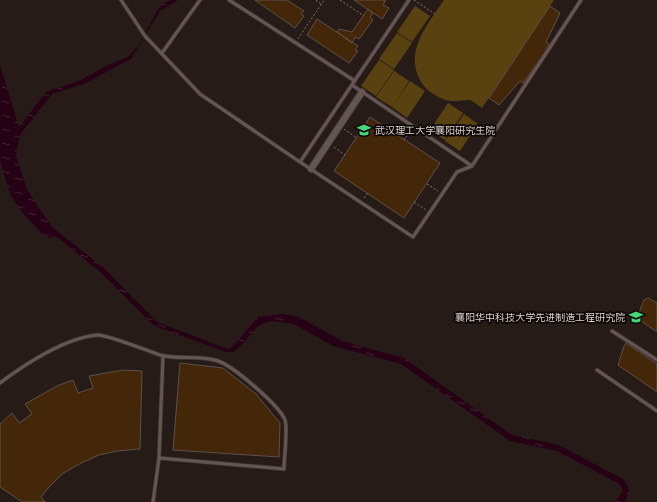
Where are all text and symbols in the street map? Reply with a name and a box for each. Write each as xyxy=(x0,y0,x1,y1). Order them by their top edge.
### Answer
school or university icon: 武汉理工大学襄阳研究生院 xyxy=(356,122,372,138)
place label: 武汉理工大学襄阳研究生院 xyxy=(375,123,495,137)
school or university icon: 襄阳华中科技大学先进制造工程研究院 xyxy=(628,309,644,325)
place label: 襄阳华中科技大学先进制造工程研究院 xyxy=(455,310,625,324)

